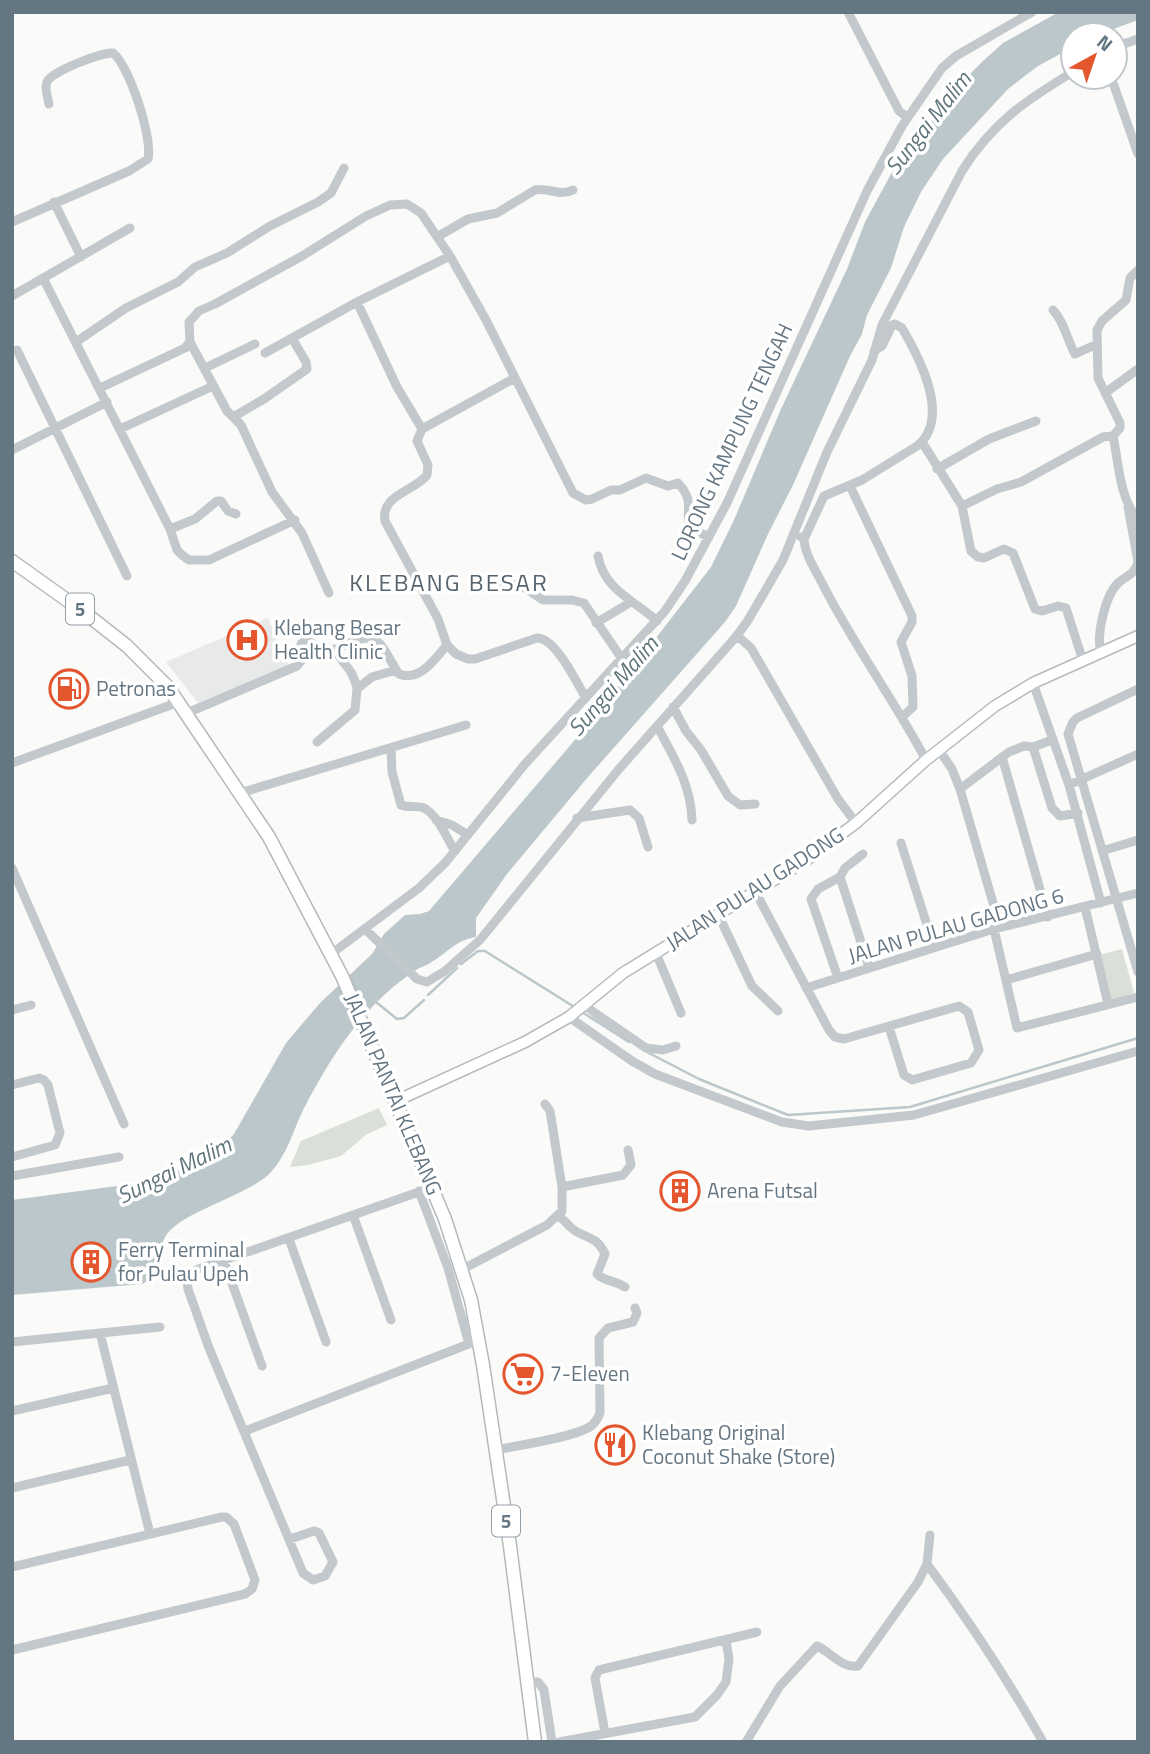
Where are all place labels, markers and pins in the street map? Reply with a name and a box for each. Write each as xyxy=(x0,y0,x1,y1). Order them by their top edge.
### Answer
place label: Klebang Besar Health Clinic xyxy=(274,611,401,667)
hospital icon: Klebang Besar Health Clinic xyxy=(226,619,268,661)
fuel station icon: Petronas xyxy=(48,668,90,710)
place label: Petronas xyxy=(96,672,176,704)
building icon: Arena Futsal xyxy=(659,1170,701,1212)
place label: Arena Futsal xyxy=(707,1174,818,1206)
place label: Ferry Terminal for Pulau Upeh xyxy=(118,1233,249,1289)
building icon: Ferry Terminal for Pulau Upeh xyxy=(70,1241,112,1283)
supermarket icon: 7-Eleven xyxy=(502,1353,544,1395)
place label: 7-Eleven xyxy=(550,1357,630,1389)
place label: Klebang Original Coconut Shake (Store) xyxy=(642,1416,835,1472)
restaurant icon: Klebang Original Coconut Shake (Store) xyxy=(594,1424,636,1466)

